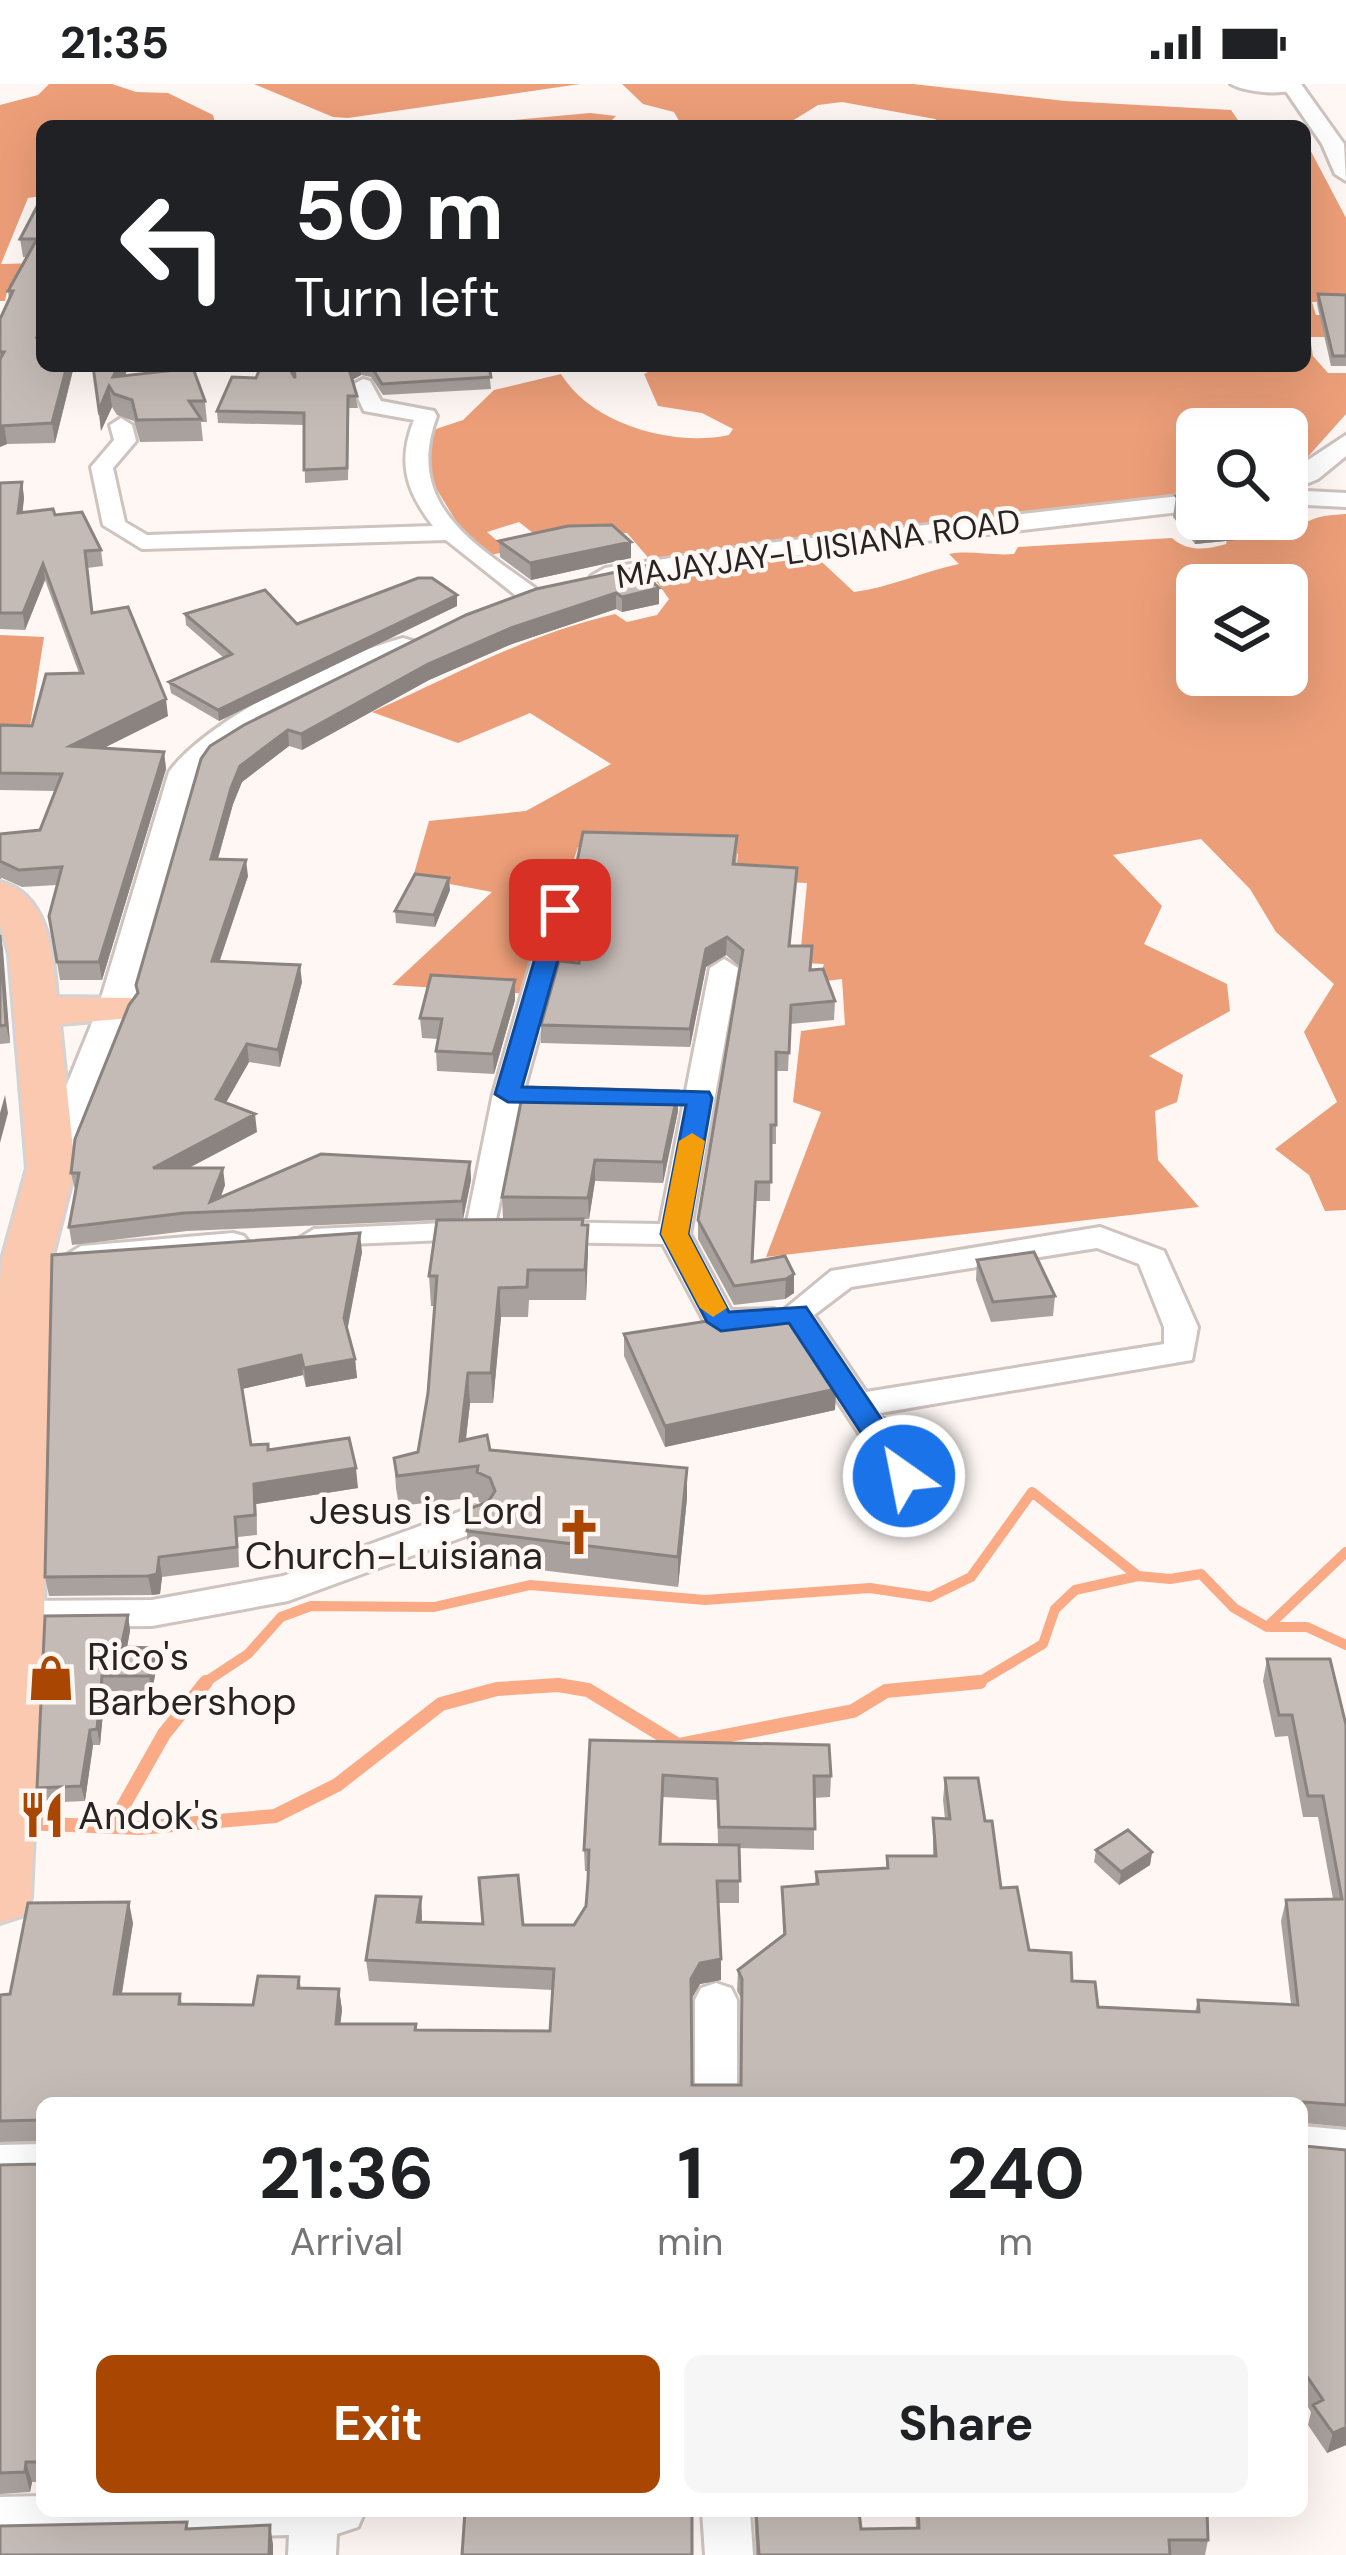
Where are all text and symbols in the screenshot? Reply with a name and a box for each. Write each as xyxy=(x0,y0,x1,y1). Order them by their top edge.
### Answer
text: 21:35 xyxy=(60,13,169,72)
text: 50 m xyxy=(294,156,504,265)
icon: left xyxy=(96,168,252,324)
text: Turn left xyxy=(294,262,500,333)
map controls xyxy=(1176,408,1308,696)
button: search xyxy=(1176,408,1308,540)
street label: MAJAYJAY-LUISIANA ROAD xyxy=(613,499,1023,598)
button: layers xyxy=(1176,564,1308,696)
pin xyxy=(509,859,611,961)
icon: arrive xyxy=(527,877,593,943)
position arrow xyxy=(841,1413,967,1539)
place label: Jesus is Lord Church-Luisiana xyxy=(245,1485,543,1581)
church icon: Jesus is Lord Church-Luisiana xyxy=(554,1507,604,1557)
place label: Rico's Barbershop xyxy=(87,1631,297,1727)
shop icon: Rico's Barbershop xyxy=(26,1653,76,1703)
restaurant icon: Andok's xyxy=(17,1790,67,1840)
place label: Andok's xyxy=(78,1790,219,1841)
text: 21:36 xyxy=(259,2127,434,2220)
text: 1 xyxy=(677,2127,703,2220)
text: 240 xyxy=(946,2127,1085,2220)
text: Arrival xyxy=(290,2216,403,2267)
text: min xyxy=(657,2216,724,2267)
text: m xyxy=(998,2216,1033,2267)
button: Exit xyxy=(96,2355,660,2493)
button: Share xyxy=(684,2355,1248,2493)

